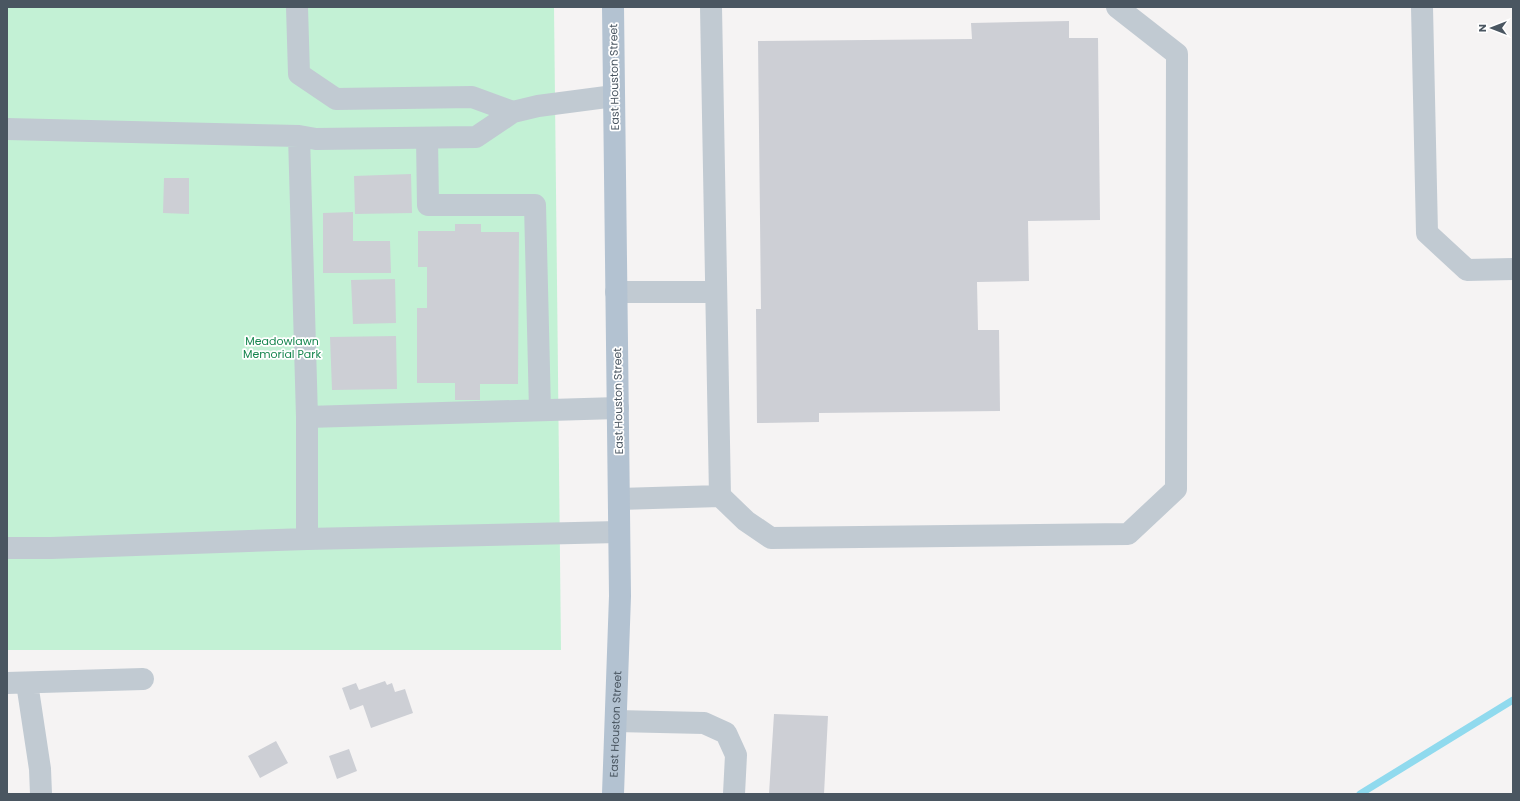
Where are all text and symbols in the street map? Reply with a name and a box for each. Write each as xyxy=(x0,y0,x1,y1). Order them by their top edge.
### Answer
north arrow xyxy=(1472,8,1512,48)
street label: East Houston Street xyxy=(605,24,623,130)
text: N xyxy=(1474,24,1490,32)
park label: Meadowlawn Memorial Park xyxy=(243,333,321,362)
street label: East Houston Street xyxy=(609,348,627,454)
street label: East Houston Street xyxy=(606,671,625,778)

